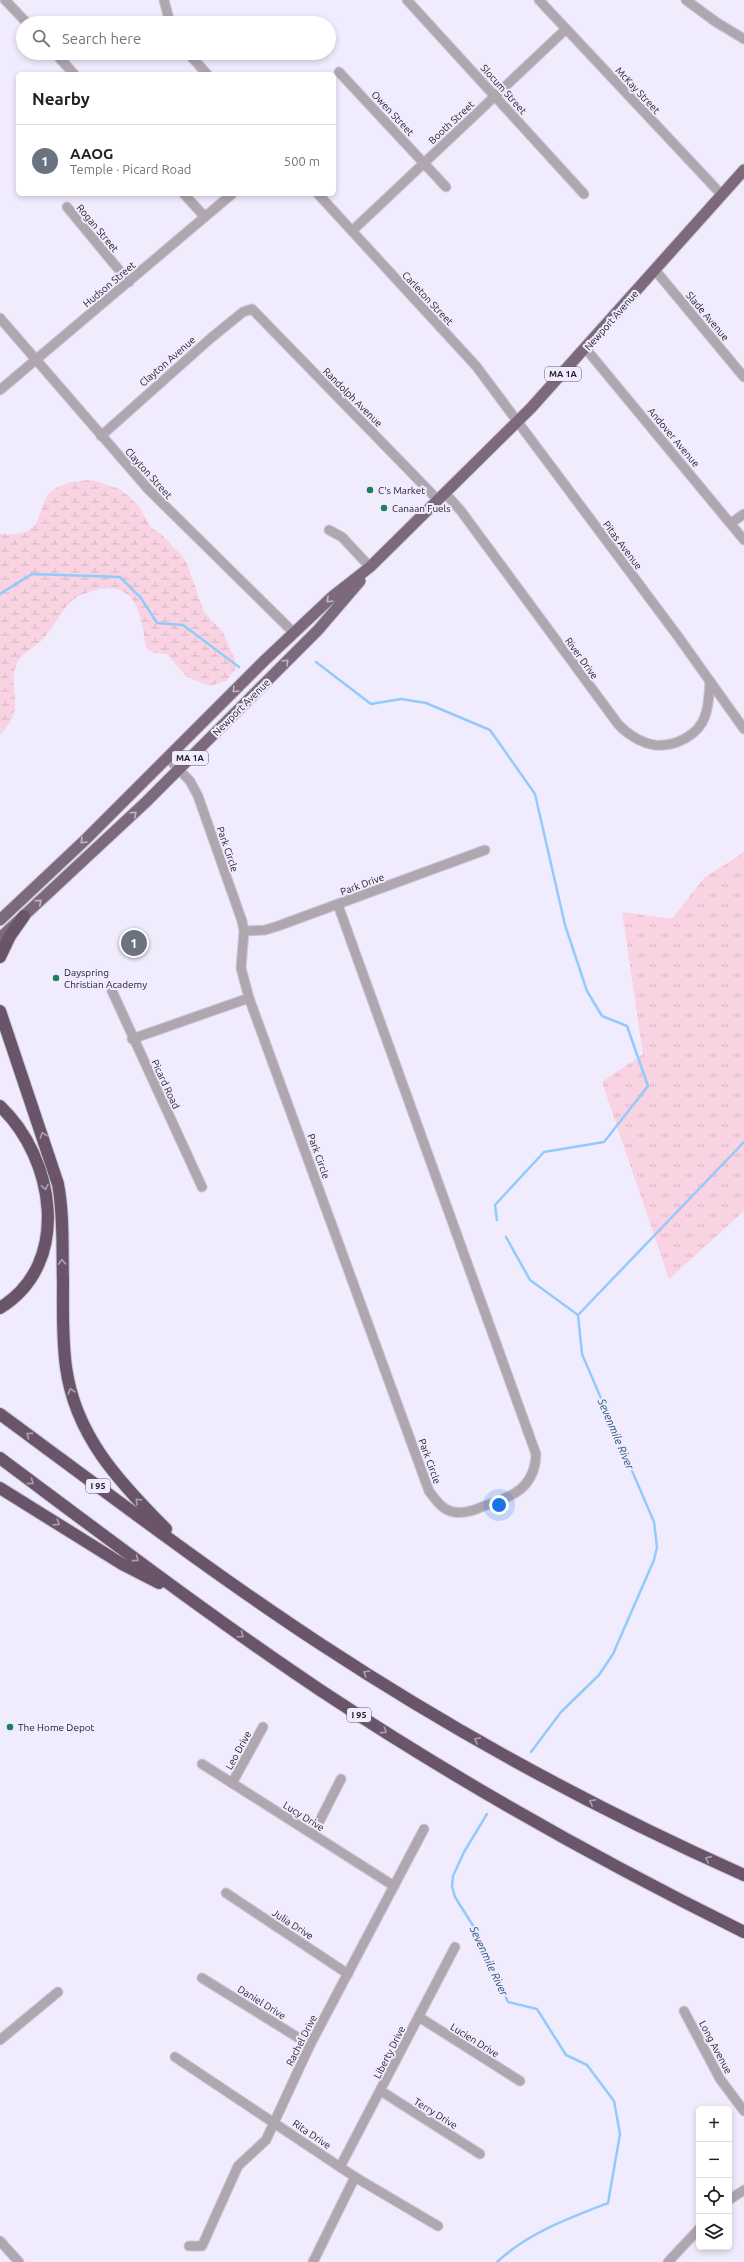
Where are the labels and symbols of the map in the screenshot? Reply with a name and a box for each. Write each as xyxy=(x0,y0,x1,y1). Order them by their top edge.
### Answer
street label: Slocum Street xyxy=(478,62,529,116)
street label: McKay Street xyxy=(613,65,662,116)
street label: Owen Street xyxy=(369,89,416,138)
street label: Booth Street xyxy=(426,99,476,146)
street label: Rogan Street xyxy=(74,202,121,254)
street label: Hudson Street xyxy=(81,259,138,309)
street label: Carleton Street xyxy=(400,269,455,327)
street label: Newport Avenue xyxy=(582,288,640,353)
street label: Slade Avenue xyxy=(684,290,731,343)
street label: Clayton Avenue xyxy=(137,334,197,389)
street label: Randolph Avenue xyxy=(321,366,384,429)
road number: MA 1A xyxy=(545,367,581,381)
street label: Andover Avenue xyxy=(646,405,702,469)
street label: Clayton Street xyxy=(123,446,174,501)
marker: C's Market xyxy=(365,485,375,495)
place label: C's Market xyxy=(378,485,425,496)
marker: Canaan Fuels xyxy=(379,503,389,513)
place label: Canaan Fuels xyxy=(392,503,451,514)
street label: Pitas Avenue xyxy=(601,519,644,572)
one-way arrow xyxy=(326,596,333,603)
street label: River Drive xyxy=(563,635,600,681)
one-way arrow xyxy=(281,659,289,667)
street label: Newport Avenue xyxy=(211,677,272,738)
one-way arrow xyxy=(232,685,239,693)
road number: MA 1A xyxy=(172,751,208,765)
one-way arrow xyxy=(129,811,137,818)
street label: Park Circle xyxy=(215,825,240,873)
one-way arrow xyxy=(81,836,88,844)
street label: Park Drive xyxy=(339,871,386,897)
one-way arrow xyxy=(34,899,42,907)
pin: 1 xyxy=(121,928,147,958)
place label: Dayspring Christian Academy xyxy=(64,967,147,990)
marker: Dayspring Christian Academy xyxy=(51,973,61,983)
street label: Picard Road xyxy=(149,1058,182,1111)
one-way arrow xyxy=(39,1131,47,1138)
street label: Park Circle xyxy=(305,1132,332,1180)
one-way arrow xyxy=(40,1184,49,1191)
one-way arrow xyxy=(58,1259,66,1265)
one-way arrow xyxy=(67,1388,76,1395)
water label: Sevenmile River xyxy=(595,1396,637,1472)
one-way arrow xyxy=(26,1433,33,1440)
street label: Park Circle xyxy=(416,1437,443,1485)
one-way arrow xyxy=(27,1477,34,1484)
road number: I 95 xyxy=(86,1479,110,1493)
your location xyxy=(489,1495,509,1515)
one-way arrow xyxy=(135,1498,143,1506)
one-way arrow xyxy=(53,1518,60,1525)
one-way arrow xyxy=(132,1554,139,1562)
one-way arrow xyxy=(237,1630,244,1638)
one-way arrow xyxy=(363,1670,370,1678)
road number: I 95 xyxy=(347,1708,371,1722)
marker: The Home Depot xyxy=(5,1722,15,1732)
place label: The Home Depot xyxy=(18,1722,95,1733)
one-way arrow xyxy=(380,1726,387,1734)
street label: Leo Drive xyxy=(223,1729,254,1771)
one-way arrow xyxy=(474,1737,481,1745)
street label: Lucy Drive xyxy=(281,1799,326,1833)
one-way arrow xyxy=(588,1799,596,1807)
one-way arrow xyxy=(705,1856,713,1864)
street label: Julia Drive xyxy=(270,1907,315,1942)
water label: Sevenmile River xyxy=(467,1923,511,1998)
street label: Daniel Drive xyxy=(236,1983,288,2022)
street label: Rachel Drive xyxy=(284,2013,319,2068)
street label: Long Avenue xyxy=(697,2019,734,2076)
street label: Lucien Drive xyxy=(448,2021,501,2060)
street label: Liberty Drive xyxy=(372,2024,407,2080)
street label: Terry Drive xyxy=(412,2096,459,2131)
street label: Rita Drive xyxy=(291,2118,333,2151)

